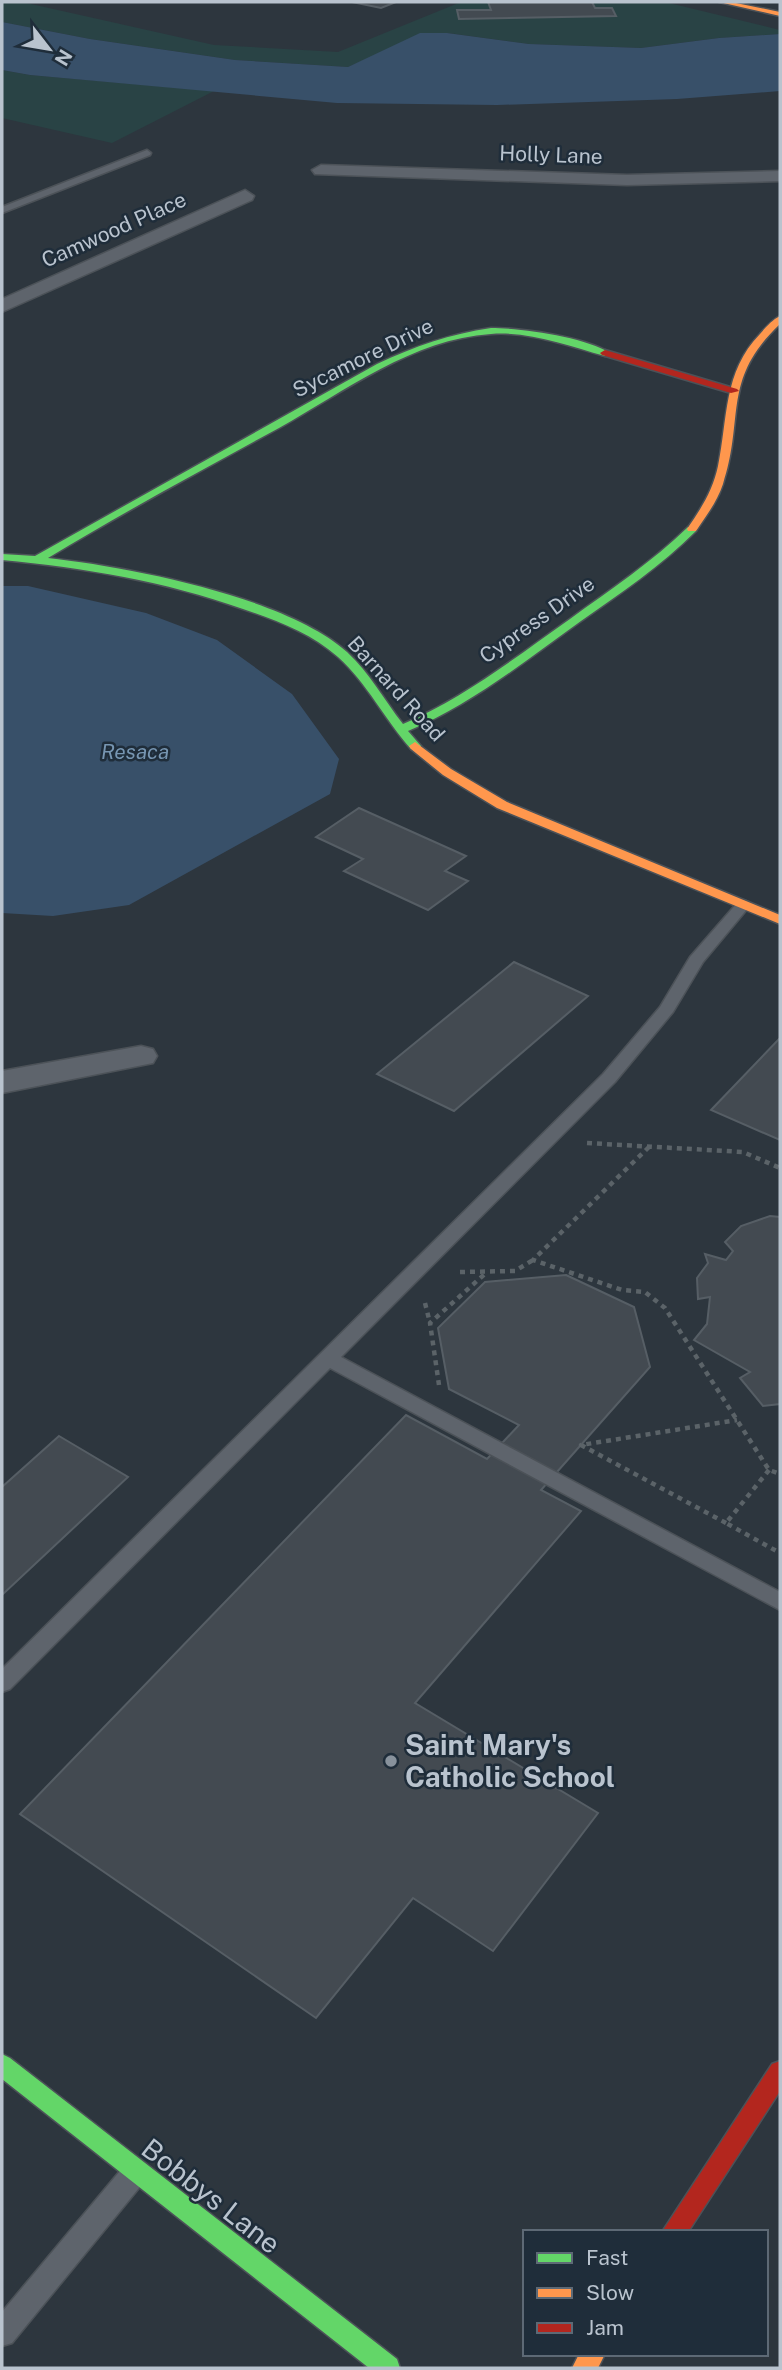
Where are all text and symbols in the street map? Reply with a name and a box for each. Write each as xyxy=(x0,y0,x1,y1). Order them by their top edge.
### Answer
north arrow xyxy=(14,14,84,84)
text: N xyxy=(50,46,77,70)
street label: Holly Lane xyxy=(499,140,603,169)
street label: Camwood Place xyxy=(38,186,190,273)
street label: Sycamore Drive xyxy=(288,313,437,402)
street label: Cypress Drive xyxy=(474,571,599,668)
street label: Barnard Road xyxy=(343,631,450,746)
water label: Resaca xyxy=(101,739,169,764)
place label: Saint Mary's Catholic School xyxy=(405,1728,615,1793)
marker: Saint Mary's Catholic School xyxy=(383,1753,399,1769)
street label: Bobbys Lane xyxy=(135,2131,287,2260)
legend xyxy=(523,2230,768,2356)
text: Fast xyxy=(586,2245,628,2270)
text: Slow xyxy=(586,2280,634,2305)
text: Jam xyxy=(586,2315,624,2340)

